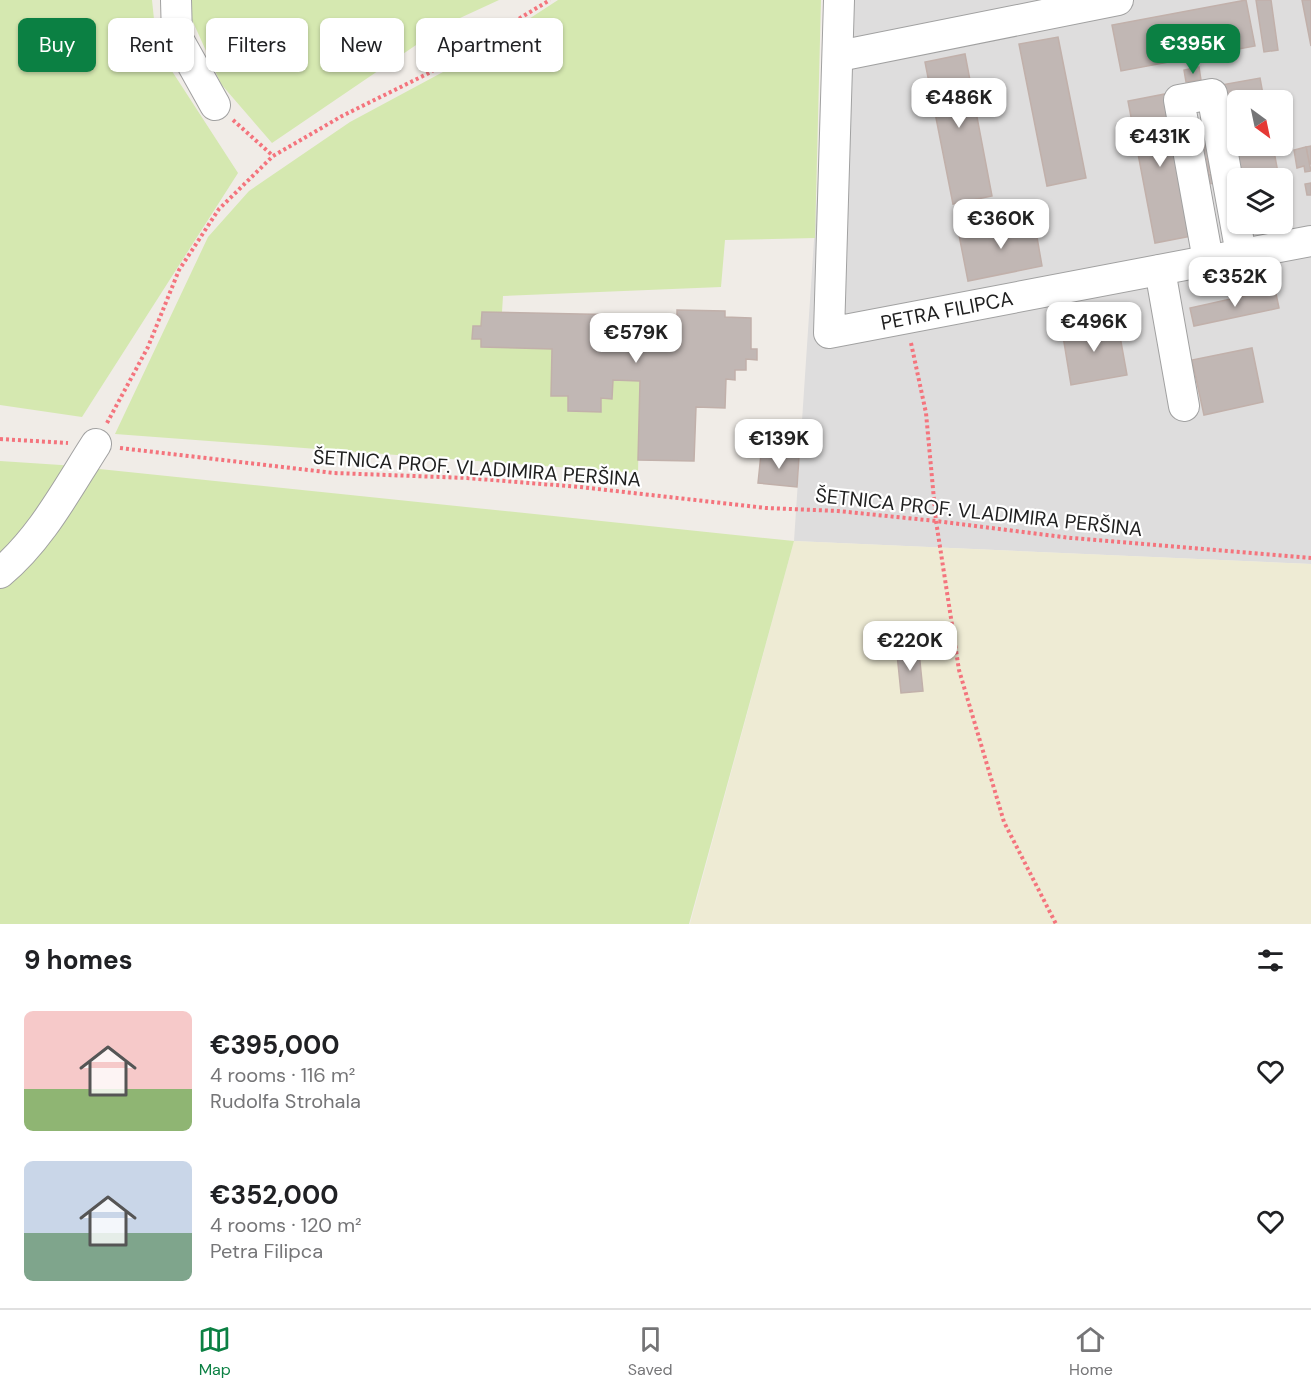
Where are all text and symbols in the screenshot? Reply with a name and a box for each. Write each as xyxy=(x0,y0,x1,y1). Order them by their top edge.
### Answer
chip: Buy xyxy=(18,18,96,72)
chip: Rent xyxy=(108,18,194,72)
chip: Filters xyxy=(206,18,308,72)
chip: New xyxy=(320,18,404,72)
chip: Apartment xyxy=(416,18,563,72)
pin: €395K xyxy=(1151,24,1235,75)
text: €395K xyxy=(1160,30,1226,56)
pin: €486K xyxy=(917,78,1001,129)
text: €486K xyxy=(925,84,993,110)
north arrow xyxy=(1227,90,1293,156)
map controls xyxy=(1227,90,1293,234)
pin: €431K xyxy=(1118,117,1202,168)
text: €431K xyxy=(1129,123,1191,149)
button: layers xyxy=(1227,168,1293,234)
pin: €360K xyxy=(959,199,1043,250)
text: €360K xyxy=(967,205,1035,231)
pin: €352K xyxy=(1193,257,1277,308)
text: €352K xyxy=(1203,263,1267,289)
street label: PETRA FILIPCA xyxy=(878,285,1015,336)
pin: €496K xyxy=(1052,302,1136,353)
text: €496K xyxy=(1060,308,1128,334)
pin: €579K xyxy=(594,313,678,364)
text: €579K xyxy=(604,319,668,345)
pin: €139K xyxy=(737,419,821,470)
text: €139K xyxy=(749,425,809,451)
street label: ŠETNICA PROF. VLADIMIRA PERŠINA xyxy=(312,444,642,492)
street label: ŠETNICA PROF. VLADIMIRA PERŠINA xyxy=(814,482,1144,542)
pin: €220K xyxy=(868,621,952,672)
text: €220K xyxy=(877,627,943,653)
text: 9 homes xyxy=(24,943,133,977)
icon: filters xyxy=(1254,944,1287,977)
text: €395,000 xyxy=(210,1028,340,1062)
icon: home xyxy=(72,1035,144,1107)
icon: heart xyxy=(1254,1055,1287,1088)
text: 4 rooms · 116 m² xyxy=(210,1062,355,1088)
text: Rudolfa Strohala xyxy=(210,1088,361,1114)
text: €352,000 xyxy=(210,1178,339,1212)
icon: home xyxy=(72,1185,144,1257)
icon: heart xyxy=(1254,1205,1287,1238)
text: 4 rooms · 120 m² xyxy=(210,1212,362,1238)
text: Petra Filipca xyxy=(210,1238,323,1264)
tab: Map xyxy=(198,1323,231,1380)
tab: Saved xyxy=(628,1323,673,1380)
tab: Home xyxy=(1069,1323,1113,1380)

